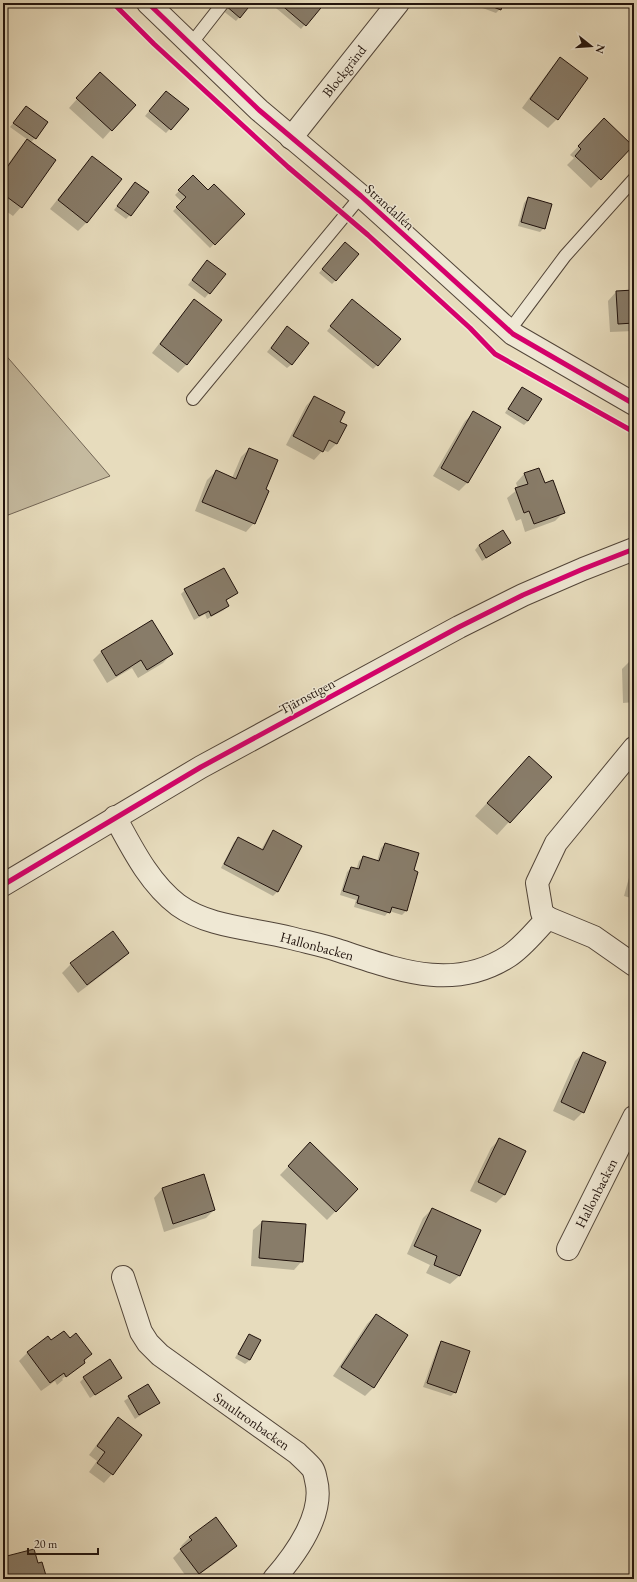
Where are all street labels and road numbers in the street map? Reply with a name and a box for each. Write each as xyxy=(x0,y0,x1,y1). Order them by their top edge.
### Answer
street label: Blockgränd xyxy=(318,40,371,101)
street label: Strandallén xyxy=(361,180,419,234)
street label: Tjärnstigen xyxy=(276,674,339,718)
street label: Hallonbacken xyxy=(278,928,356,965)
street label: Hallonbacken xyxy=(571,1155,621,1231)
street label: Smultronbacken xyxy=(210,1388,294,1454)

